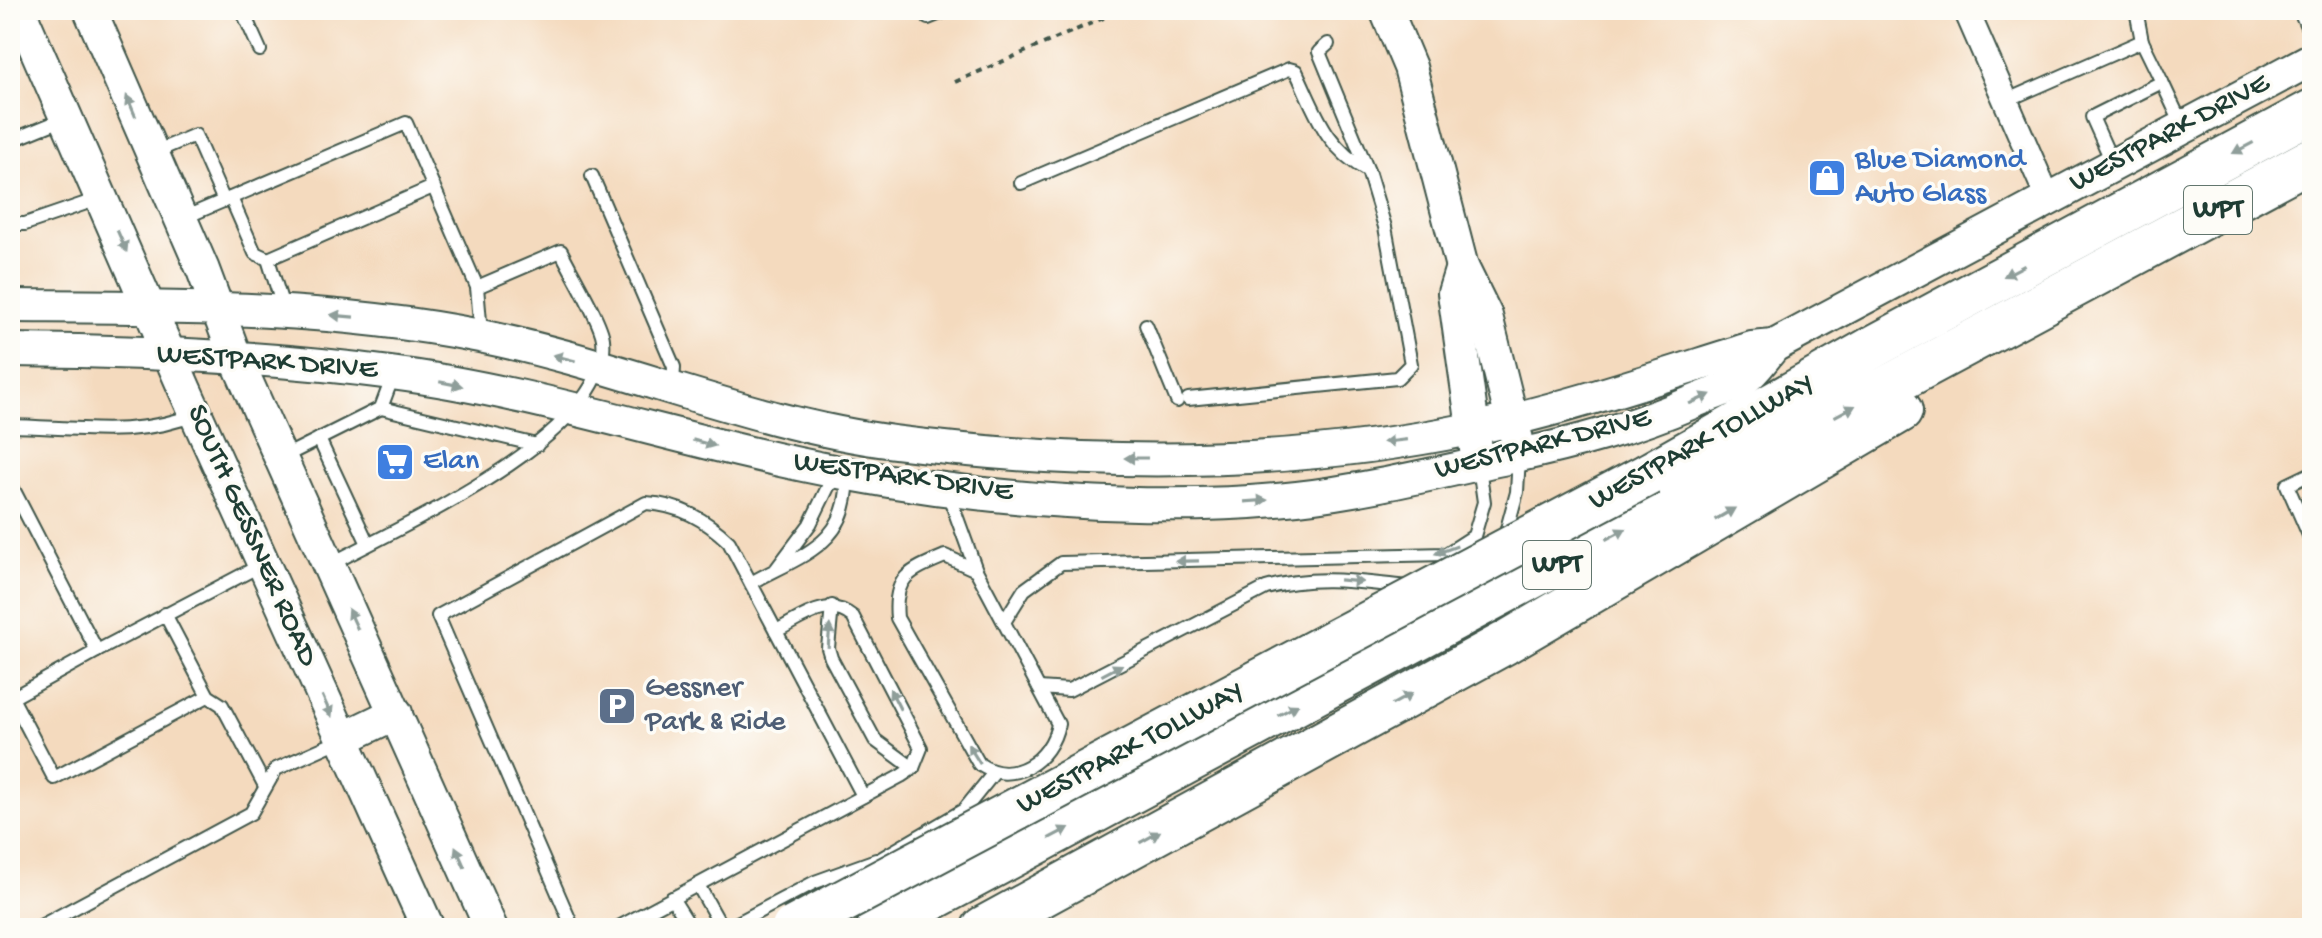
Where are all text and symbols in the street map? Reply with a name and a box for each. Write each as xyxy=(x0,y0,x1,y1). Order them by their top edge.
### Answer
street label: WESTPARK DRIVE xyxy=(2064,66,2277,201)
one-way arrow xyxy=(124,94,137,118)
one-way arrow xyxy=(2232,142,2255,155)
place label: Blue Diamond Auto Glass xyxy=(1854,144,2027,213)
shop icon: Blue Diamond Auto Glass xyxy=(1806,157,1848,199)
road number: WPT xyxy=(2184,186,2252,234)
one-way arrow xyxy=(115,229,128,253)
one-way arrow xyxy=(2003,264,2026,278)
one-way arrow xyxy=(329,309,354,322)
street label: WESTPARK DRIVE xyxy=(155,338,380,388)
one-way arrow xyxy=(552,352,577,364)
street label: WESTPARK TOLLWAY xyxy=(1583,367,1821,519)
one-way arrow xyxy=(438,378,463,391)
one-way arrow xyxy=(1688,392,1711,405)
street label: SOUTH GESSNER ROAD xyxy=(178,400,325,673)
street label: WESTPARK DRIVE xyxy=(1431,401,1656,489)
one-way arrow xyxy=(1833,404,1856,417)
one-way arrow xyxy=(1383,435,1408,448)
one-way arrow xyxy=(691,437,716,449)
supermarket icon: Elan xyxy=(374,441,416,483)
place label: Elan xyxy=(423,445,479,480)
street label: WESTPARK DRIVE xyxy=(791,445,1016,511)
one-way arrow xyxy=(1123,452,1148,464)
one-way arrow xyxy=(1244,494,1269,507)
one-way arrow xyxy=(1714,507,1736,521)
one-way arrow xyxy=(1604,527,1627,540)
road number: WPT xyxy=(1523,541,1591,589)
one-way arrow xyxy=(1434,545,1458,557)
one-way arrow xyxy=(1174,555,1199,567)
one-way arrow xyxy=(1339,575,1364,588)
one-way arrow xyxy=(347,608,360,631)
one-way arrow xyxy=(823,624,836,649)
one-way arrow xyxy=(1101,663,1124,676)
place label: Gessner Park & Ride xyxy=(644,672,786,741)
street label: WESTPARK TOLLWAY xyxy=(1012,674,1250,824)
parking icon: Gessner Park & Ride xyxy=(596,685,638,727)
one-way arrow xyxy=(889,688,902,711)
one-way arrow xyxy=(1391,692,1414,706)
one-way arrow xyxy=(320,694,334,718)
one-way arrow xyxy=(1277,703,1299,717)
one-way arrow xyxy=(967,743,981,765)
one-way arrow xyxy=(1048,826,1070,840)
one-way arrow xyxy=(1138,830,1161,844)
one-way arrow xyxy=(453,845,466,868)

